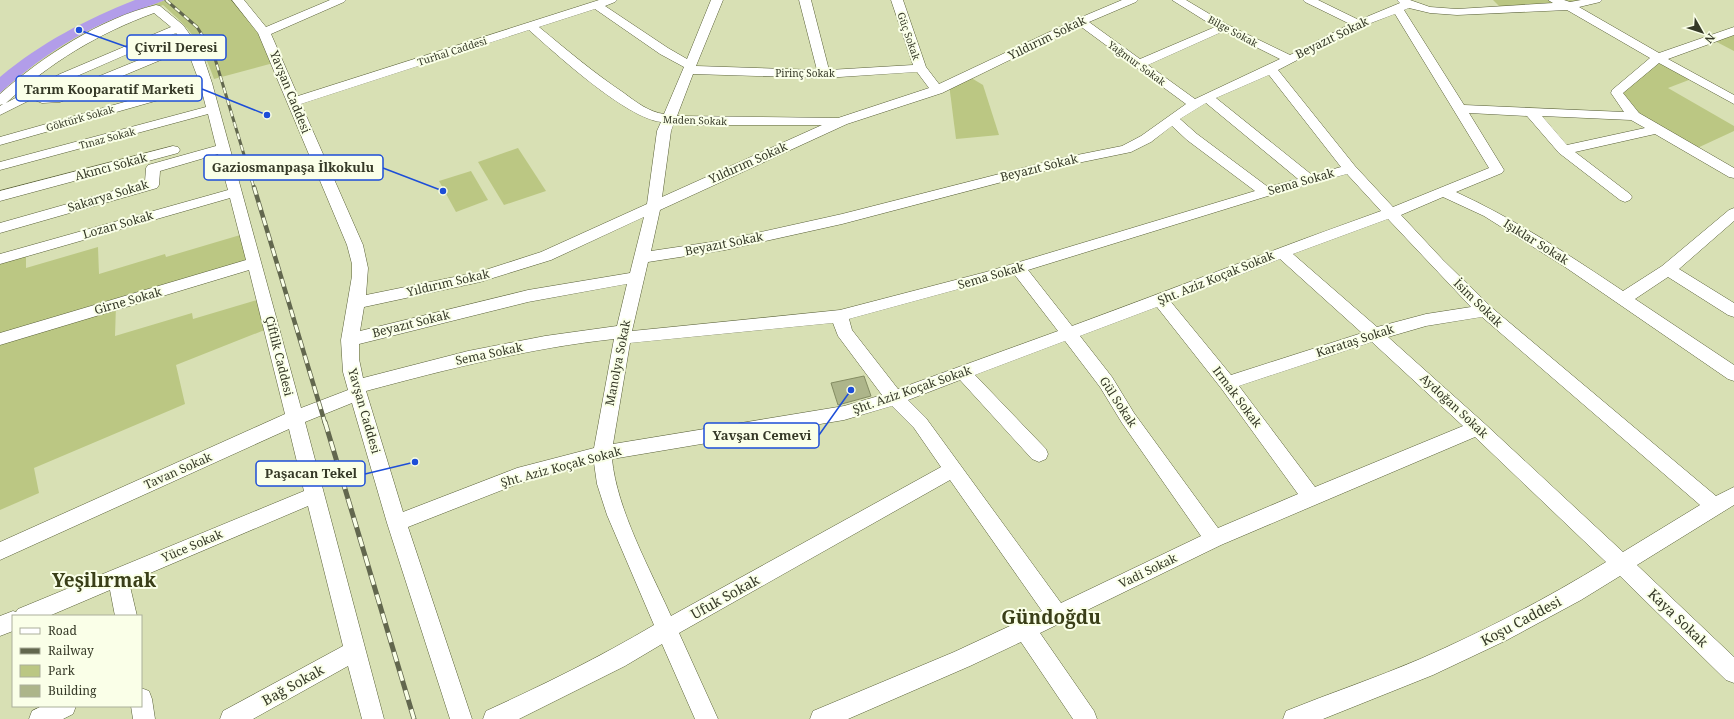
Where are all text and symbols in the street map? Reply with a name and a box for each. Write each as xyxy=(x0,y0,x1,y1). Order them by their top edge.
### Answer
street label: Güç Sokak xyxy=(894,10,924,62)
street label: Yıldırım Sokak xyxy=(1004,11,1089,64)
street label: Bilge Sokak xyxy=(1206,12,1261,50)
street label: Beyazıt Sokak xyxy=(1292,12,1372,63)
north arrow xyxy=(1682,12,1722,52)
text: N xyxy=(1701,31,1719,47)
street label: Turhal Caddesi xyxy=(416,33,489,69)
callout: Çivril Deresi xyxy=(127,35,226,60)
street label: Yağmur Sokak xyxy=(1104,37,1169,89)
text: Çivril Deresi xyxy=(135,38,218,56)
street label: Yavşan Caddesi xyxy=(266,47,315,136)
street label: Pirinç Sokak xyxy=(775,66,835,80)
callout: Tarım Kooparatif Marketi xyxy=(16,76,202,101)
text: Tarım Kooparatif Marketi xyxy=(24,80,194,98)
street label: Göktürk Sokak xyxy=(44,102,116,134)
street label: Maden Sokak xyxy=(663,112,727,128)
street label: Tınaz Sokak xyxy=(77,124,137,152)
street label: Yıldırım Sokak xyxy=(705,137,791,188)
street label: Akıncı Sokak xyxy=(73,148,150,184)
street label: Beyazıt Sokak xyxy=(998,149,1080,185)
callout: Gaziosmanpaşa İlkokulu xyxy=(204,155,383,180)
text: Gaziosmanpaşa İlkokulu xyxy=(212,158,375,176)
street label: Sema Sokak xyxy=(1266,164,1337,199)
street label: Sakarya Sokak xyxy=(65,175,151,216)
street label: Lozan Sokak xyxy=(81,206,156,243)
street label: Işıklar Sokak xyxy=(1500,215,1573,269)
street label: Beyazıt Sokak xyxy=(683,227,765,259)
street label: Şht. Aziz Koçak Sokak xyxy=(1155,246,1278,309)
street label: Sema Sokak xyxy=(956,258,1027,293)
street label: Yıldırım Sokak xyxy=(404,265,492,301)
street label: İsim Sokak xyxy=(1450,275,1507,331)
street label: Girne Sokak xyxy=(92,282,165,318)
street label: Beyazıt Sokak xyxy=(370,305,452,341)
street label: Çiftlik Caddesi xyxy=(261,314,298,398)
street label: Manolya Sokak xyxy=(601,317,634,407)
street label: Karataş Sokak xyxy=(1314,320,1397,361)
street label: Sema Sokak xyxy=(454,338,525,369)
street label: Şht. Aziz Koçak Sokak xyxy=(850,361,974,418)
street label: Irmak Sokak xyxy=(1209,363,1267,432)
street label: Yavşan Caddesi xyxy=(344,365,385,456)
street label: Aydoğan Sokak xyxy=(1417,370,1493,442)
street label: Gül Sokak xyxy=(1096,373,1142,431)
callout: Yavşan Cemevi xyxy=(704,423,819,448)
text: Yavşan Cemevi xyxy=(713,426,812,444)
street label: Şht. Aziz Koçak Sokak xyxy=(499,442,624,491)
street label: Tavan Sokak xyxy=(141,448,215,493)
callout: Paşacan Tekel xyxy=(256,461,365,486)
text: Paşacan Tekel xyxy=(265,464,358,482)
street label: Yüce Sokak xyxy=(158,525,226,566)
street label: Vadi Sokak xyxy=(1116,549,1181,592)
district label: Yeşilırmak xyxy=(52,567,157,593)
street label: Ufuk Sokak xyxy=(687,569,763,623)
street label: Kaya Sokak xyxy=(1644,584,1713,652)
street label: Koşu Caddesi xyxy=(1477,591,1565,650)
district label: Gündoğdu xyxy=(1001,604,1101,630)
legend xyxy=(12,615,142,707)
text: Road xyxy=(48,622,78,639)
text: Railway xyxy=(48,642,94,659)
street label: Bağ Sokak xyxy=(258,659,328,709)
text: Park xyxy=(48,662,76,679)
text: Building xyxy=(48,682,97,699)

